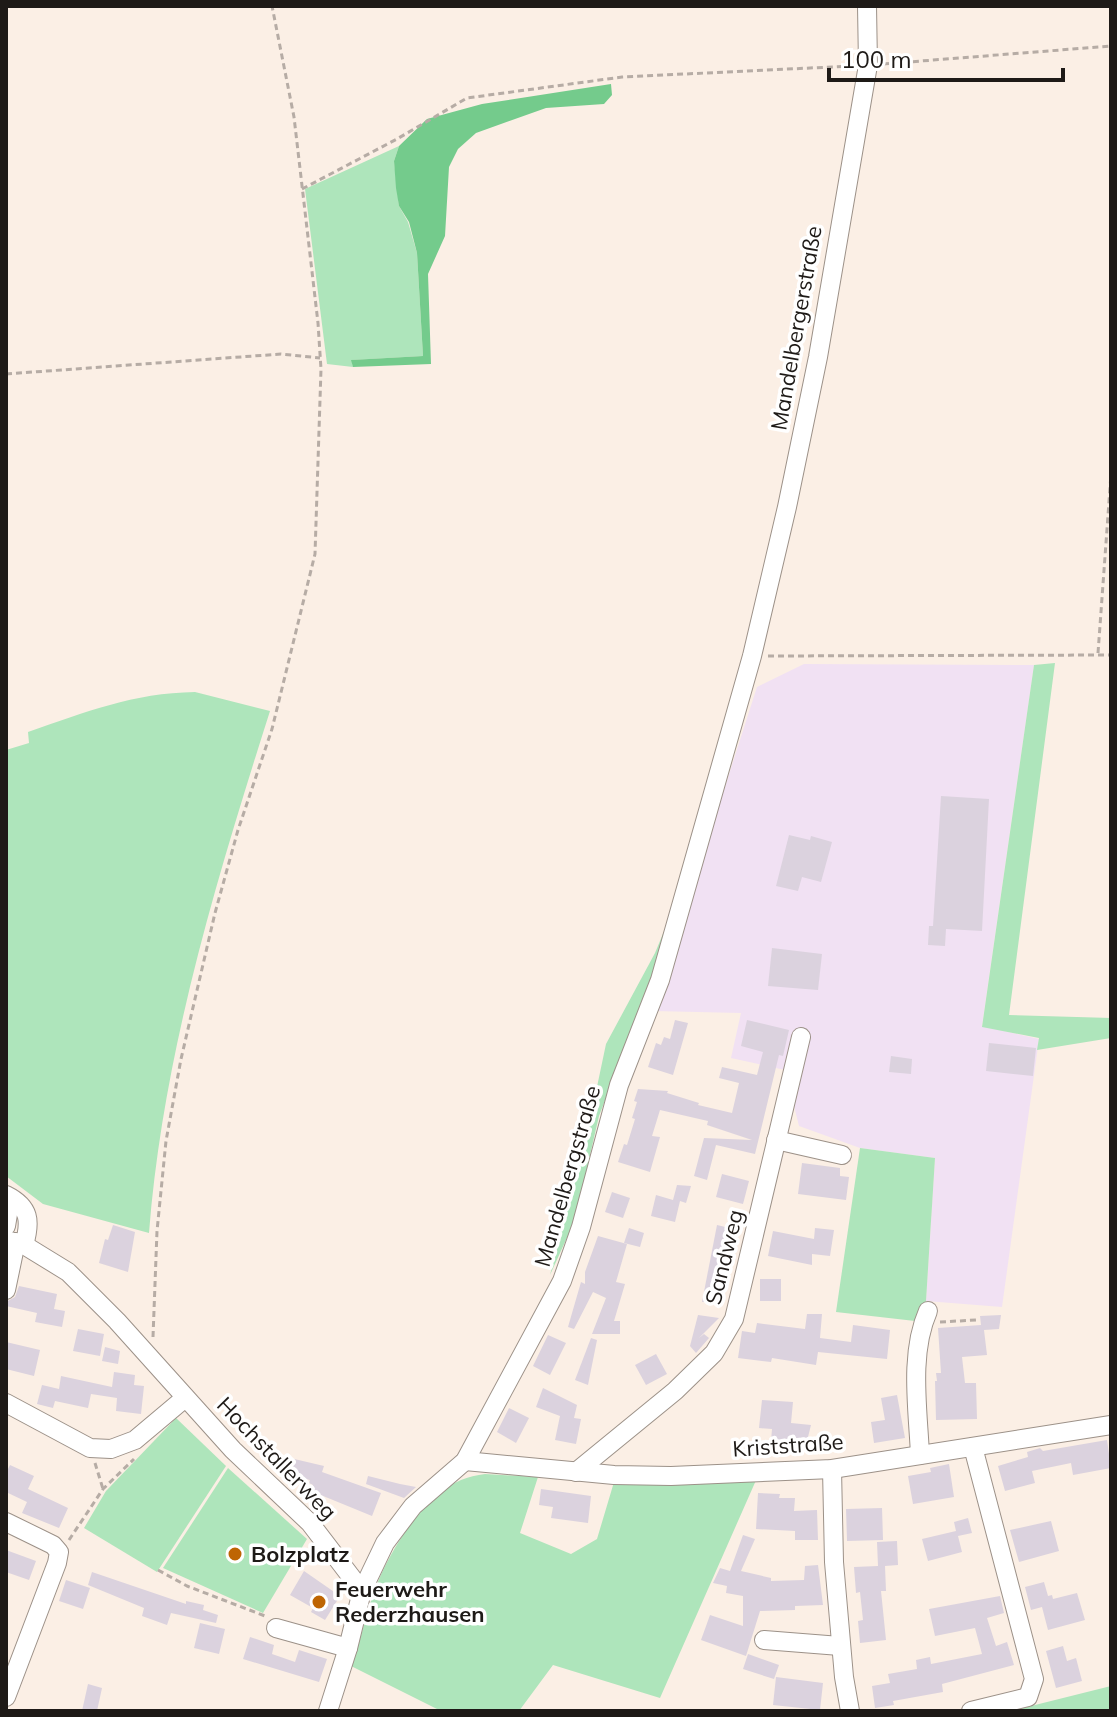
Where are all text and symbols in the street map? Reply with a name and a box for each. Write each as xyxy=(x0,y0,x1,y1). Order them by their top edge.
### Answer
scale bar xyxy=(829,32,1063,82)
text: 100 m xyxy=(841,44,912,74)
street label: Mandelbergerstraße xyxy=(764,224,828,432)
street label: Mandelbergstraße xyxy=(528,1082,606,1270)
street label: Sandweg xyxy=(699,1206,749,1308)
street label: Hochstallerweg xyxy=(211,1391,343,1525)
street label: Kriststraße xyxy=(732,1427,844,1463)
place label: Bolzplatz xyxy=(251,1540,350,1568)
marker: Bolzplatz xyxy=(226,1545,244,1563)
place label: Feuerwehr Rederzhausen xyxy=(335,1575,485,1628)
marker: Feuerwehr Rederzhausen xyxy=(310,1593,328,1611)

